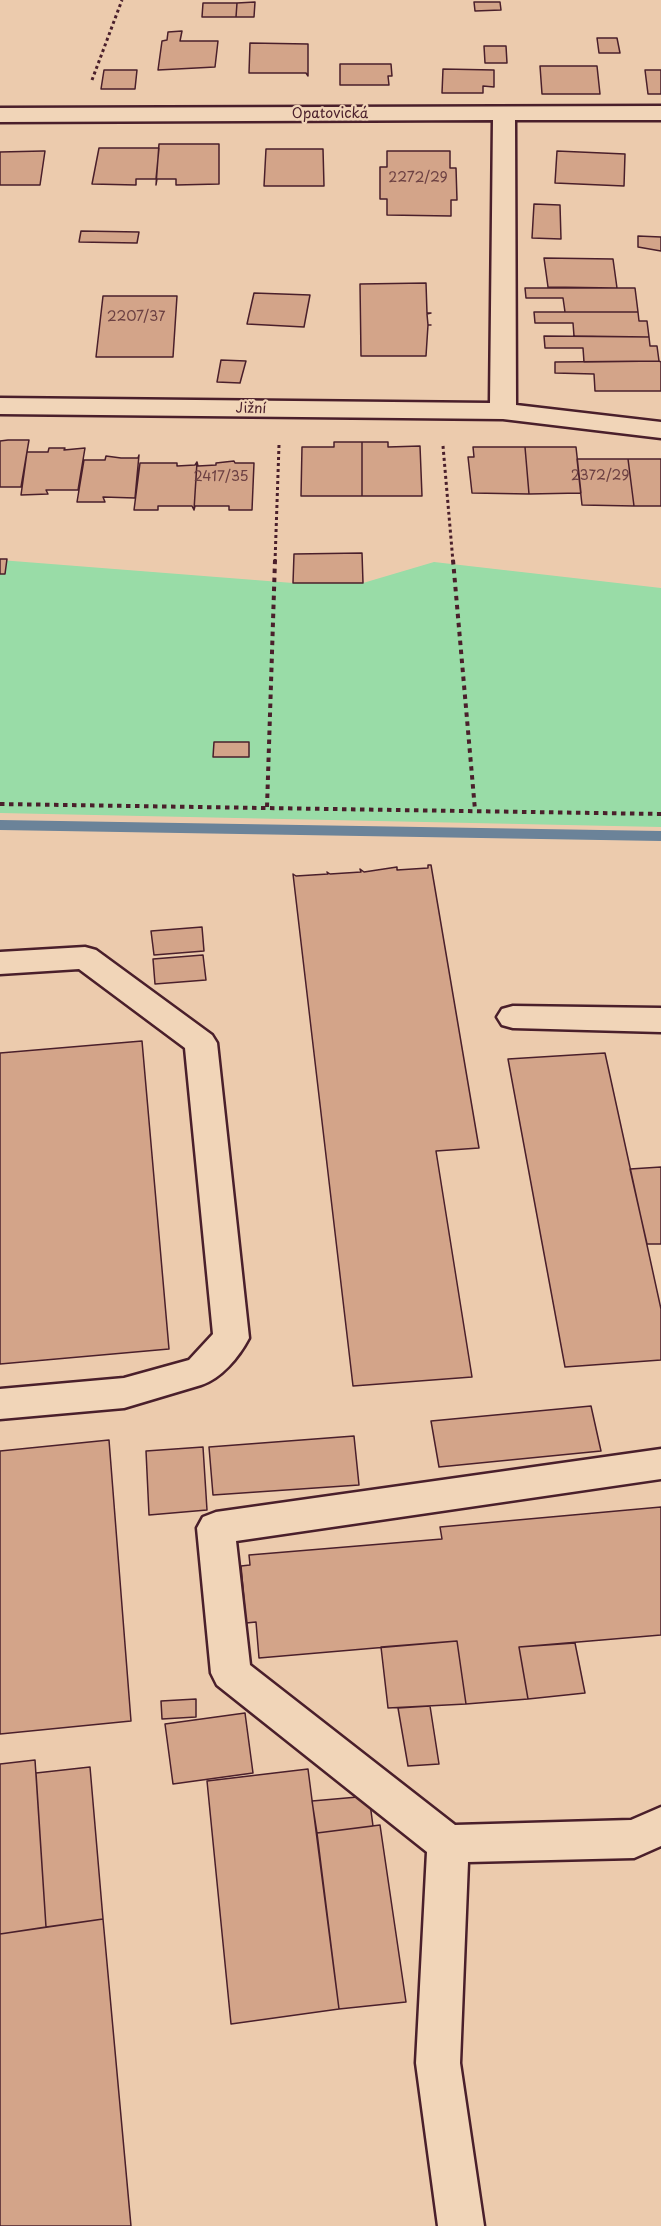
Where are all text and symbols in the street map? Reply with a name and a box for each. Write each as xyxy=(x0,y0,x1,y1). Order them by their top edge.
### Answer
street label: Opatovická xyxy=(292,106,368,122)
house number: 2272/29 xyxy=(388,170,448,186)
house number: 2207/37 xyxy=(107,309,165,325)
street label: Jižní xyxy=(235,400,267,418)
house number: 2372/29 xyxy=(571,468,629,484)
house number: 2417/35 xyxy=(193,469,249,485)

